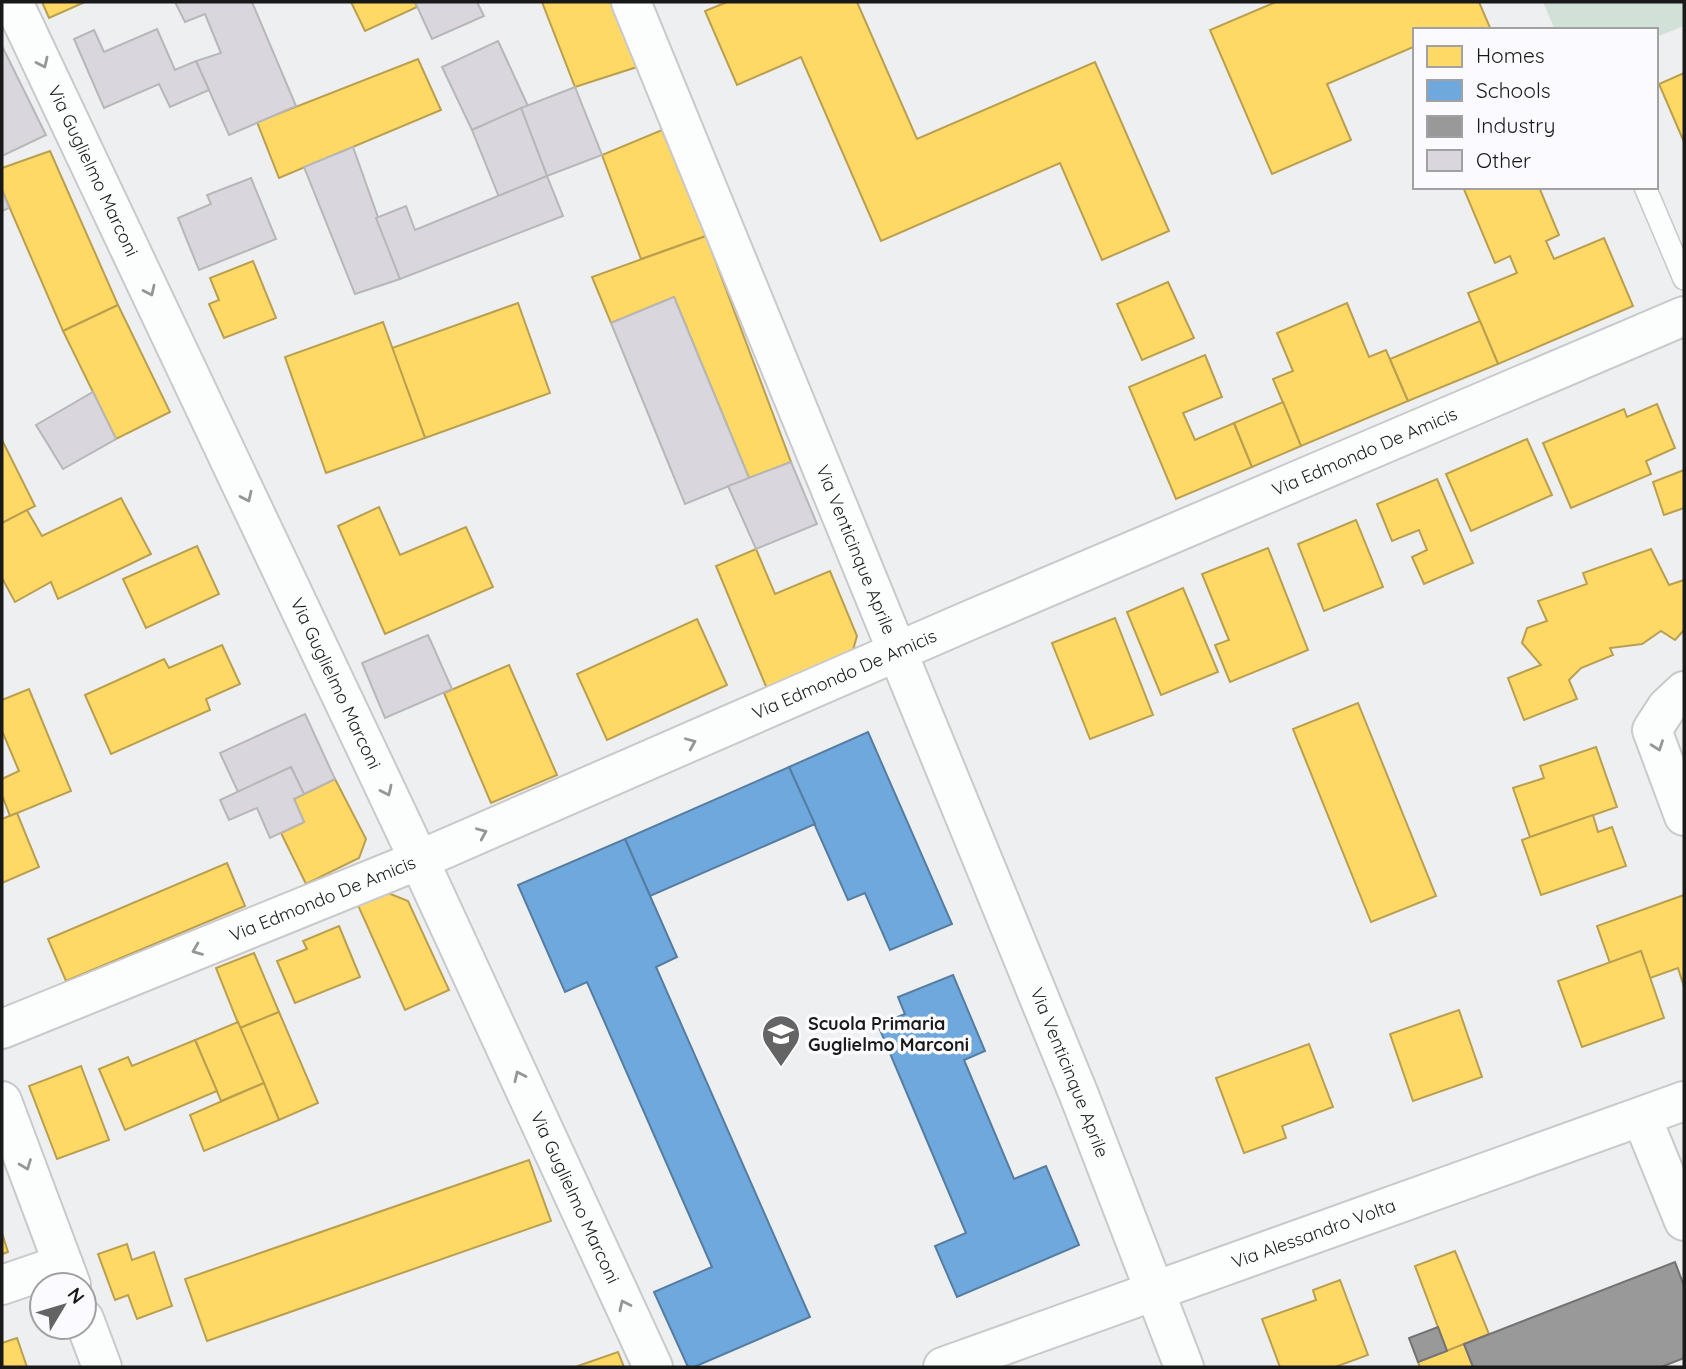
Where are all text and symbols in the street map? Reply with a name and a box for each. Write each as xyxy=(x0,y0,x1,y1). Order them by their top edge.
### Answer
legend xyxy=(1413,28,1658,189)
text: Homes xyxy=(1476,42,1545,68)
one-way arrow xyxy=(34,56,48,69)
text: Schools xyxy=(1476,77,1551,103)
street label: Via Guglielmo Marconi xyxy=(43,81,144,260)
text: Industry xyxy=(1476,112,1555,138)
text: Other xyxy=(1476,147,1531,173)
one-way arrow xyxy=(142,284,156,296)
street label: Via Edmondo De Amicis xyxy=(1269,402,1461,501)
street label: Via Venticinque Aprile xyxy=(811,461,901,638)
one-way arrow xyxy=(239,490,253,502)
street label: Via Guglielmo Marconi xyxy=(286,594,386,773)
street label: Via Edmondo De Amicis xyxy=(748,624,940,724)
one-way arrow xyxy=(683,737,696,751)
one-way arrow xyxy=(1650,740,1664,752)
one-way arrow xyxy=(378,784,392,796)
one-way arrow xyxy=(474,827,487,841)
street label: Via Edmondo De Amicis xyxy=(226,851,419,947)
one-way arrow xyxy=(191,941,203,955)
street label: Via Venticinque Aprile xyxy=(1025,984,1114,1161)
place label: Scuola Primaria Guglielmo Marconi xyxy=(808,1012,969,1056)
school or university icon: Scuola Primaria Guglielmo Marconi xyxy=(760,1013,802,1068)
one-way arrow xyxy=(513,1071,527,1083)
street label: Via Guglielmo Marconi xyxy=(526,1108,625,1287)
one-way arrow xyxy=(18,1159,32,1171)
street label: Via Alessandro Volta xyxy=(1229,1193,1399,1273)
north arrow xyxy=(28,1271,98,1341)
text: N xyxy=(63,1283,90,1308)
one-way arrow xyxy=(618,1300,632,1312)

